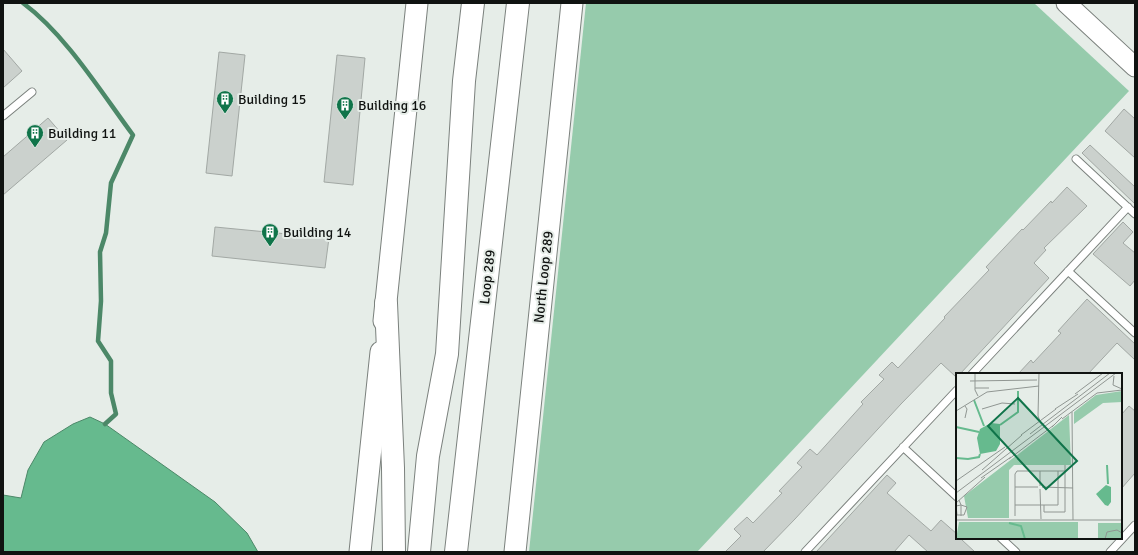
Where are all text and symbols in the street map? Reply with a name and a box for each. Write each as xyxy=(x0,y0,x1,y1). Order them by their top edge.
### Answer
building icon: Building 15 xyxy=(215,89,235,114)
place label: Building 15 xyxy=(238,91,306,108)
building icon: Building 16 xyxy=(335,95,355,120)
place label: Building 16 xyxy=(358,97,426,114)
building icon: Building 11 xyxy=(25,123,45,148)
place label: Building 11 xyxy=(48,125,116,142)
building icon: Building 14 xyxy=(260,222,280,247)
place label: Building 14 xyxy=(283,224,352,241)
street label: North Loop 289 xyxy=(530,230,557,324)
street label: Loop 289 xyxy=(476,249,499,305)
inset map xyxy=(956,373,1122,539)

